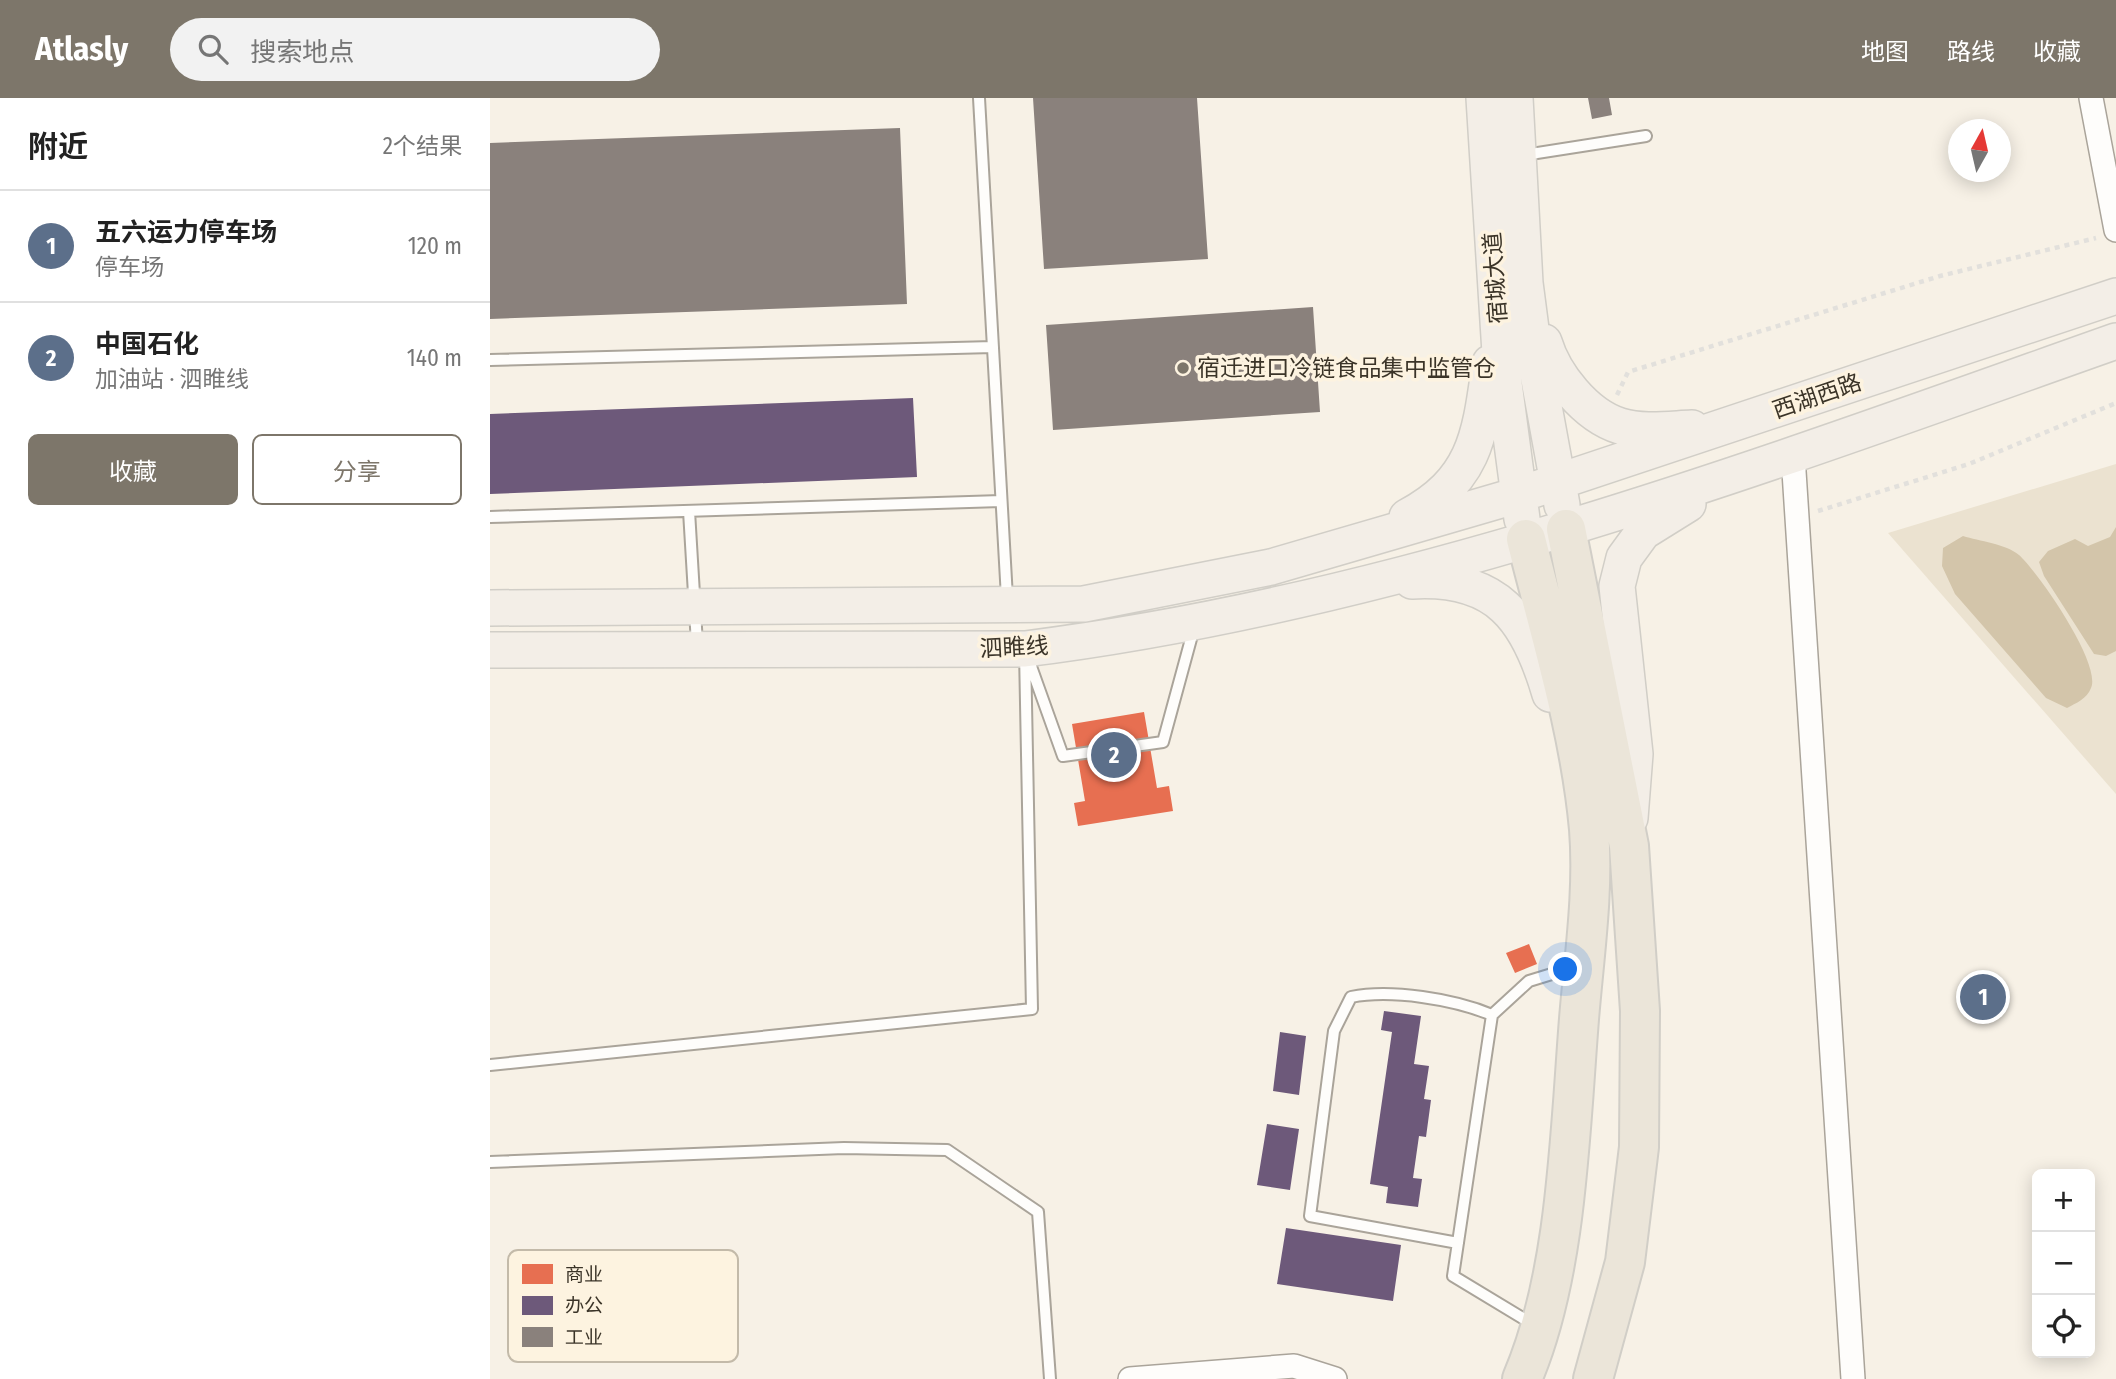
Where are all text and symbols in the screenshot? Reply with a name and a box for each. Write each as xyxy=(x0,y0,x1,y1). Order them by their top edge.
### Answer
search box xyxy=(170,18,660,81)
text: Atlasly xyxy=(35,29,128,69)
icon: search xyxy=(194,30,232,68)
text: 搜索地点 xyxy=(250,37,354,68)
text: 地图 xyxy=(1861,38,1909,66)
text: 路线 xyxy=(1947,38,1995,66)
text: 收藏 xyxy=(2033,38,2081,66)
north arrow xyxy=(1948,119,2011,182)
text: 附近 xyxy=(28,129,88,165)
text: 2个结果 xyxy=(383,132,462,160)
text: 五六运力停车场 xyxy=(95,217,277,248)
street label: 宿城大道 xyxy=(1478,231,1512,325)
text: 1 xyxy=(46,232,56,260)
text: 120 m xyxy=(408,232,462,260)
text: 停车场 xyxy=(95,253,164,281)
text: 中国石化 xyxy=(95,329,199,360)
text: 2 xyxy=(46,344,56,372)
text: 140 m xyxy=(407,344,462,372)
place label: 宿迁进口冷链食品集中监管仓 xyxy=(1197,354,1496,382)
marker: 宿迁进口冷链食品集中监管仓 xyxy=(1175,360,1191,376)
text: 加油站 · 泗睢线 xyxy=(95,365,249,393)
street label: 西湖西路 xyxy=(1769,368,1865,424)
button: 收藏 xyxy=(28,434,238,505)
button: 分享 xyxy=(252,434,462,505)
street label: 泗睢线 xyxy=(979,631,1049,663)
pin: 2 xyxy=(1091,729,1137,781)
your location xyxy=(1548,952,1582,986)
pin: 1 xyxy=(1960,971,2006,1023)
map controls xyxy=(2032,1169,2095,1358)
button: + xyxy=(2032,1169,2095,1232)
button: − xyxy=(2032,1232,2095,1295)
legend xyxy=(508,1250,738,1362)
text: 商业 xyxy=(565,1263,603,1286)
text: 办公 xyxy=(565,1294,603,1317)
button: locate xyxy=(2032,1295,2095,1358)
text: 工业 xyxy=(565,1326,603,1349)

